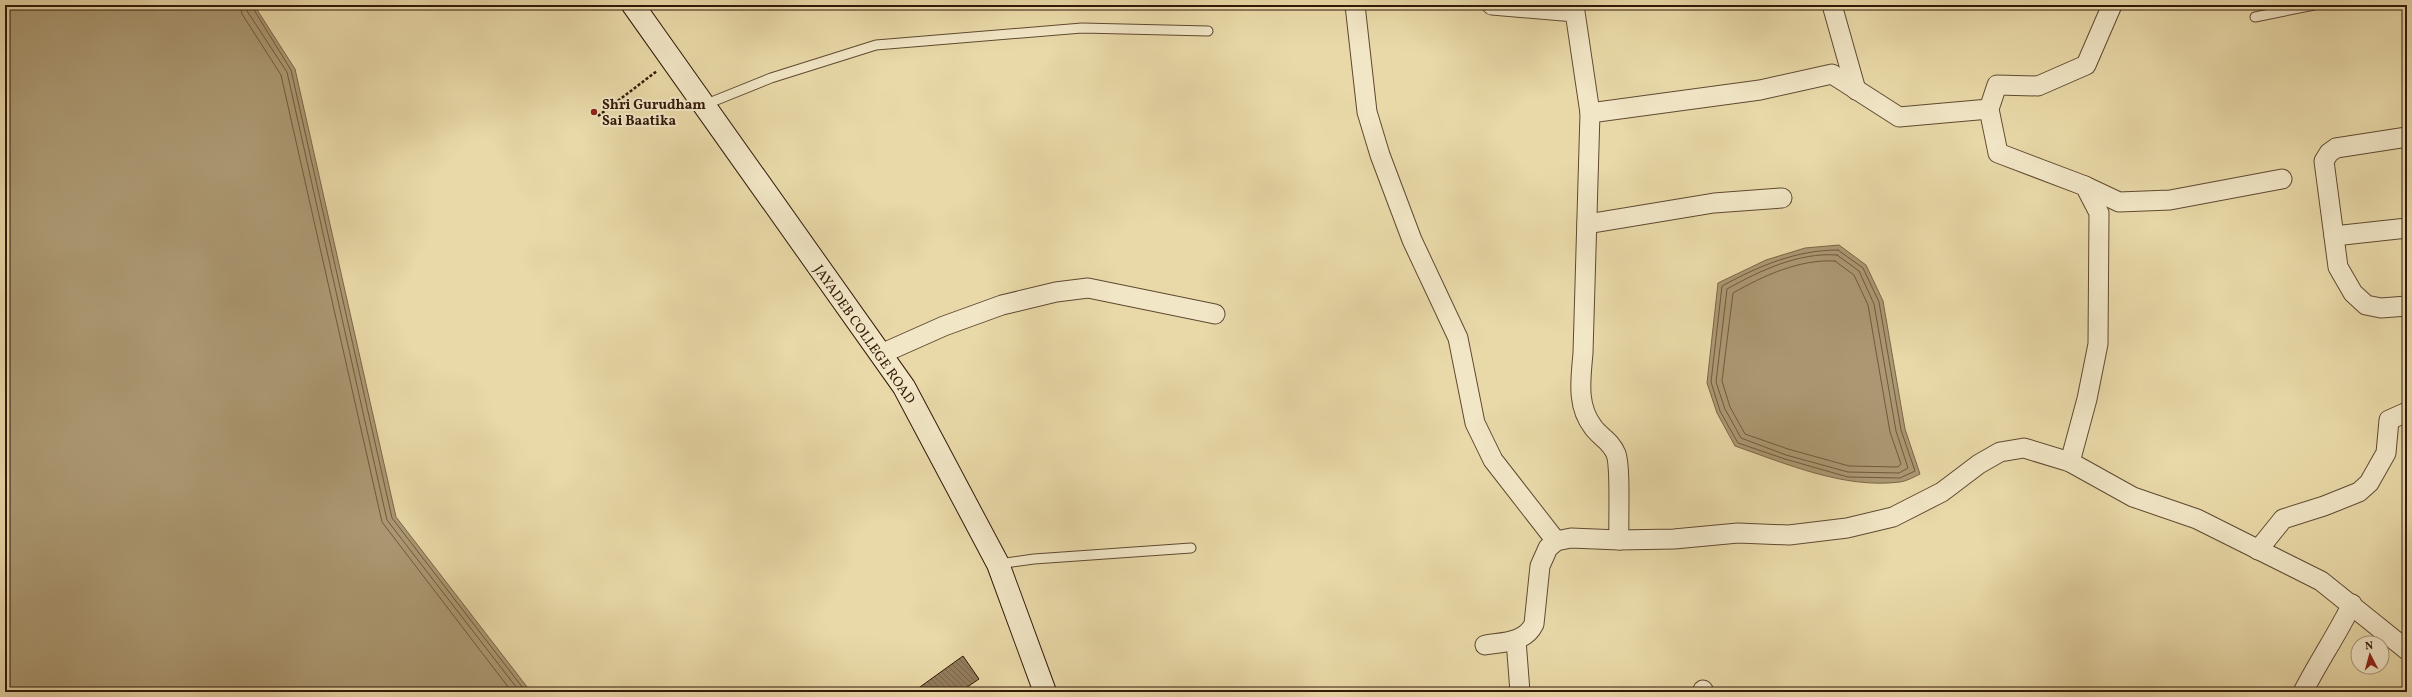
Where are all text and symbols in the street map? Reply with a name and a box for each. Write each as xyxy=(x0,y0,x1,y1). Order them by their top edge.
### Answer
place label: Shri Gurudham Sai Baatika xyxy=(602,96,706,131)
marker: Shri Gurudham Sai Baatika xyxy=(589,107,599,117)
street label: JAYADEB COLLEGE ROAD xyxy=(809,262,919,408)
north arrow xyxy=(2350,635,2390,675)
text: N xyxy=(2364,639,2374,654)

